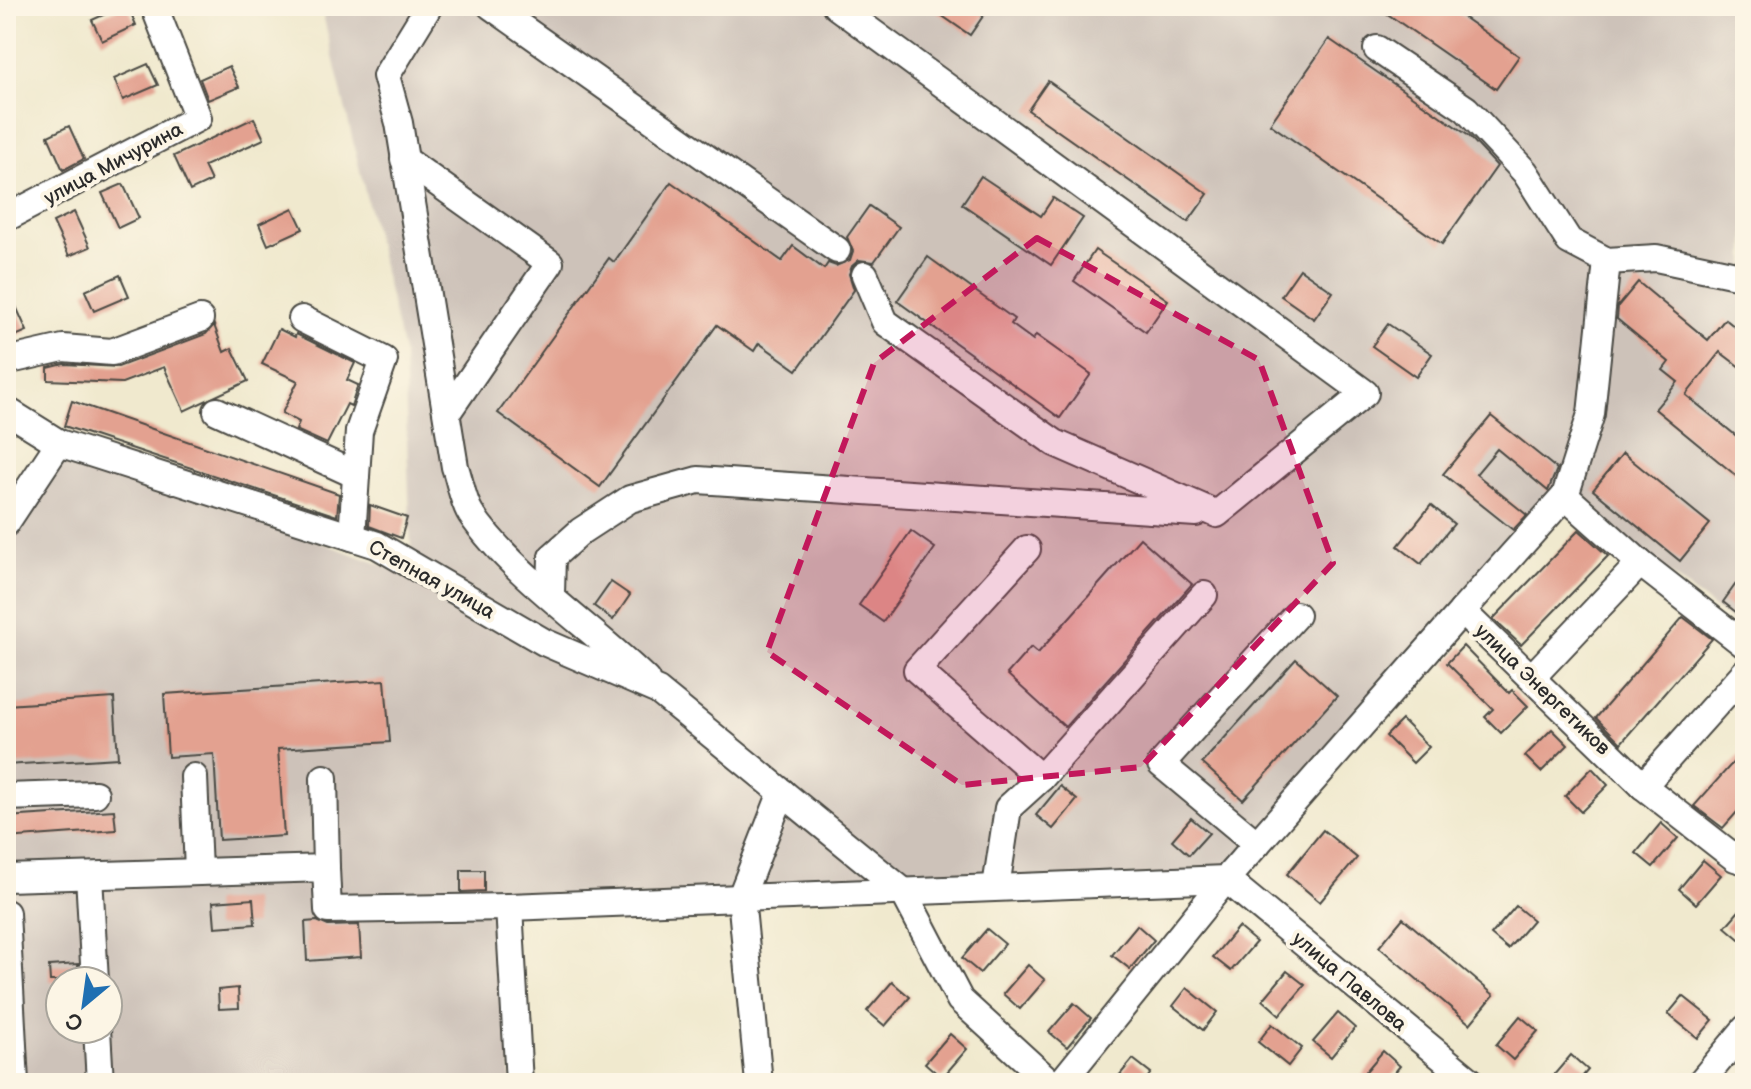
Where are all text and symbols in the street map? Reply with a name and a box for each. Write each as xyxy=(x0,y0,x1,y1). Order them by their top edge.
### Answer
street label: улица Мичурина xyxy=(40,117,187,211)
street label: Степная улица xyxy=(364,535,499,625)
street label: улица Энергетиков xyxy=(1470,619,1615,761)
street label: улица Павлова xyxy=(1287,927,1412,1037)
north arrow xyxy=(44,965,124,1045)
text: С xyxy=(62,1006,88,1037)

